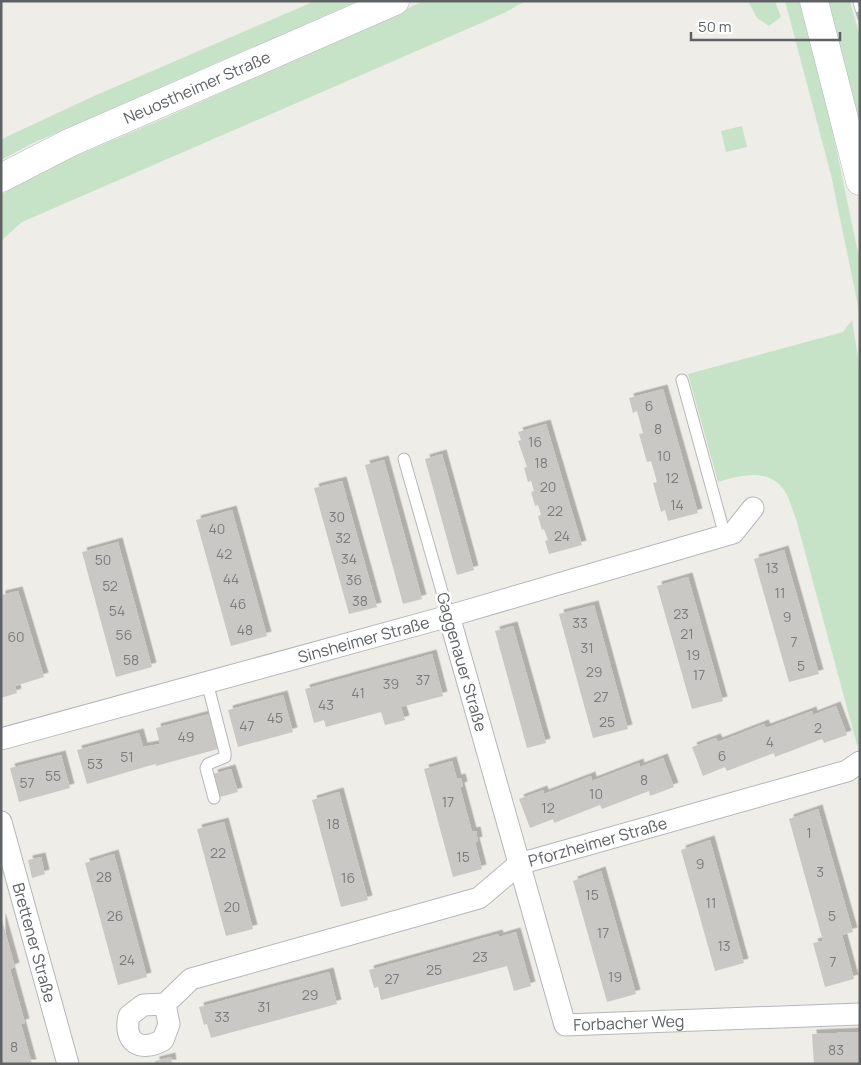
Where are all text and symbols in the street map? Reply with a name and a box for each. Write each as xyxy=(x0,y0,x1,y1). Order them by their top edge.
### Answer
scale bar xyxy=(691,10,840,42)
text: 50 m xyxy=(698,16,732,37)
street label: Neuostheimer Straße xyxy=(120,46,274,129)
house number: 6 xyxy=(645,396,653,415)
house number: 8 xyxy=(654,419,662,438)
house number: 16 xyxy=(528,432,542,451)
house number: 10 xyxy=(657,446,671,465)
house number: 18 xyxy=(534,453,548,472)
house number: 12 xyxy=(665,468,679,487)
house number: 20 xyxy=(540,477,556,496)
house number: 14 xyxy=(670,495,684,514)
house number: 22 xyxy=(547,501,563,520)
house number: 30 xyxy=(329,507,345,526)
house number: 40 xyxy=(209,519,225,538)
house number: 24 xyxy=(554,526,570,545)
house number: 32 xyxy=(335,528,351,547)
house number: 42 xyxy=(216,544,232,563)
house number: 34 xyxy=(341,549,357,568)
house number: 50 xyxy=(95,550,111,569)
house number: 13 xyxy=(765,558,779,577)
house number: 44 xyxy=(223,569,239,588)
house number: 36 xyxy=(346,570,362,589)
house number: 52 xyxy=(102,576,118,595)
house number: 11 xyxy=(775,583,785,602)
street label: Gaggenauer Straße xyxy=(432,590,492,734)
house number: 38 xyxy=(352,591,368,610)
house number: 46 xyxy=(230,594,246,613)
house number: 54 xyxy=(109,601,125,620)
house number: 23 xyxy=(673,604,689,623)
house number: 9 xyxy=(783,607,791,626)
street label: Sinsheimer Straße xyxy=(295,611,432,668)
house number: 33 xyxy=(572,613,588,632)
house number: 48 xyxy=(237,620,253,639)
house number: 21 xyxy=(680,624,694,643)
house number: 56 xyxy=(116,625,132,644)
house number: 60 xyxy=(7,627,25,646)
house number: 7 xyxy=(790,632,798,651)
house number: 31 xyxy=(580,638,594,657)
house number: 19 xyxy=(686,645,700,664)
house number: 58 xyxy=(123,650,139,669)
house number: 5 xyxy=(797,656,805,675)
house number: 29 xyxy=(586,662,602,681)
house number: 17 xyxy=(693,665,705,684)
house number: 37 xyxy=(416,670,430,689)
house number: 39 xyxy=(383,674,399,693)
house number: 41 xyxy=(351,683,365,702)
house number: 27 xyxy=(593,687,609,706)
house number: 43 xyxy=(318,695,334,714)
house number: 45 xyxy=(267,708,283,727)
house number: 25 xyxy=(599,712,615,731)
house number: 47 xyxy=(239,716,255,735)
house number: 2 xyxy=(814,718,822,737)
house number: 49 xyxy=(178,727,194,746)
house number: 4 xyxy=(766,732,774,751)
house number: 6 xyxy=(718,746,726,765)
house number: 51 xyxy=(120,747,134,766)
house number: 53 xyxy=(87,754,103,773)
house number: 55 xyxy=(45,766,61,785)
house number: 8 xyxy=(640,770,648,789)
house number: 57 xyxy=(19,773,35,792)
house number: 10 xyxy=(589,784,603,803)
house number: 17 xyxy=(442,792,454,811)
house number: 12 xyxy=(541,798,555,817)
street label: Pforzheimer Straße xyxy=(526,812,670,872)
house number: 18 xyxy=(326,814,340,833)
house number: 1 xyxy=(806,823,812,842)
house number: 22 xyxy=(210,843,226,862)
house number: 15 xyxy=(456,847,470,866)
house number: 9 xyxy=(696,854,704,873)
house number: 3 xyxy=(816,862,824,881)
house number: 28 xyxy=(96,867,112,886)
house number: 16 xyxy=(341,868,355,887)
street label: Brettener Straße xyxy=(7,880,61,1005)
house number: 15 xyxy=(585,885,599,904)
house number: 11 xyxy=(706,893,716,912)
house number: 20 xyxy=(224,897,240,916)
house number: 26 xyxy=(107,906,123,925)
house number: 5 xyxy=(828,906,836,925)
house number: 17 xyxy=(597,923,609,942)
house number: 13 xyxy=(717,936,731,955)
house number: 23 xyxy=(472,947,488,966)
house number: 24 xyxy=(119,950,135,969)
house number: 7 xyxy=(829,952,837,971)
house number: 25 xyxy=(426,960,442,979)
house number: 19 xyxy=(608,967,622,986)
house number: 27 xyxy=(384,969,400,988)
house number: 29 xyxy=(302,985,318,1004)
house number: 31 xyxy=(257,997,271,1016)
house number: 33 xyxy=(214,1007,230,1026)
street label: Forbacher Weg xyxy=(573,1010,685,1036)
house number: 8 xyxy=(10,1037,18,1056)
house number: 83 xyxy=(828,1040,844,1059)

